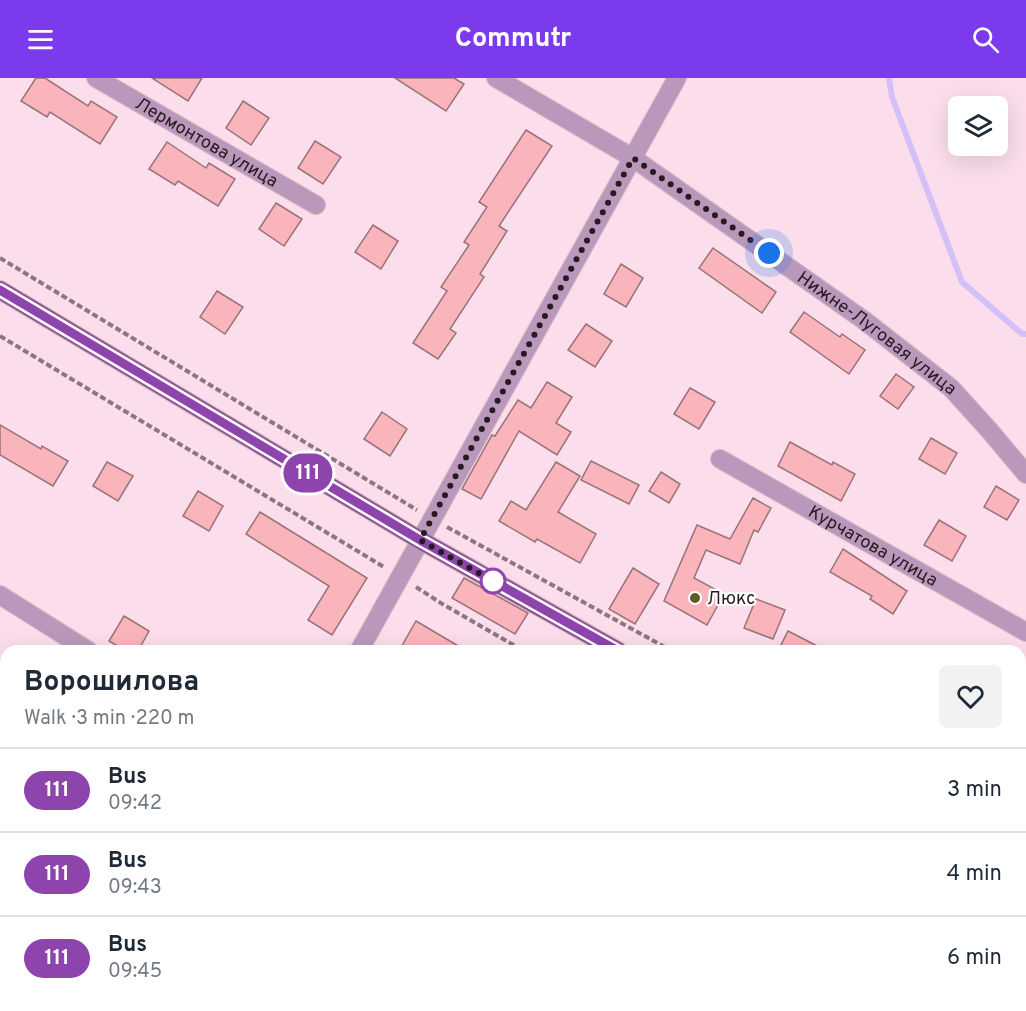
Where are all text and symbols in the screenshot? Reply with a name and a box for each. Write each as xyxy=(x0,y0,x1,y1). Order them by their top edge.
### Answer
text: Commutr xyxy=(455,22,571,56)
icon: menu xyxy=(24,23,57,56)
icon: search xyxy=(969,23,1002,56)
street label: Лермонтова улица xyxy=(130,93,282,194)
map controls xyxy=(948,96,1008,156)
button: layers xyxy=(948,96,1008,156)
your location xyxy=(754,238,784,268)
street label: Нижне-Луговая улица xyxy=(792,267,961,401)
line badge: 111 xyxy=(274,454,342,492)
text: 111 xyxy=(295,460,321,487)
street label: Курчатова улица xyxy=(804,501,941,593)
unlabelled marker xyxy=(480,568,506,594)
place label: Люкс xyxy=(707,588,755,611)
marker: Люкс xyxy=(688,591,702,605)
text: Ворошилова xyxy=(24,665,199,701)
button: heart xyxy=(939,665,1002,728)
text: Walk · 3 min · 220 m xyxy=(24,706,194,732)
text: Bus xyxy=(108,764,147,791)
text: 111 xyxy=(44,777,70,804)
text: 3 min xyxy=(947,777,1002,804)
text: 09:42 xyxy=(108,791,162,817)
text: Bus xyxy=(108,848,147,875)
text: 111 xyxy=(44,861,70,888)
text: 4 min xyxy=(947,861,1002,888)
text: 09:43 xyxy=(108,875,162,901)
text: Bus xyxy=(108,932,147,959)
text: 111 xyxy=(44,945,70,972)
text: 6 min xyxy=(947,945,1002,972)
text: 09:45 xyxy=(108,959,162,985)

